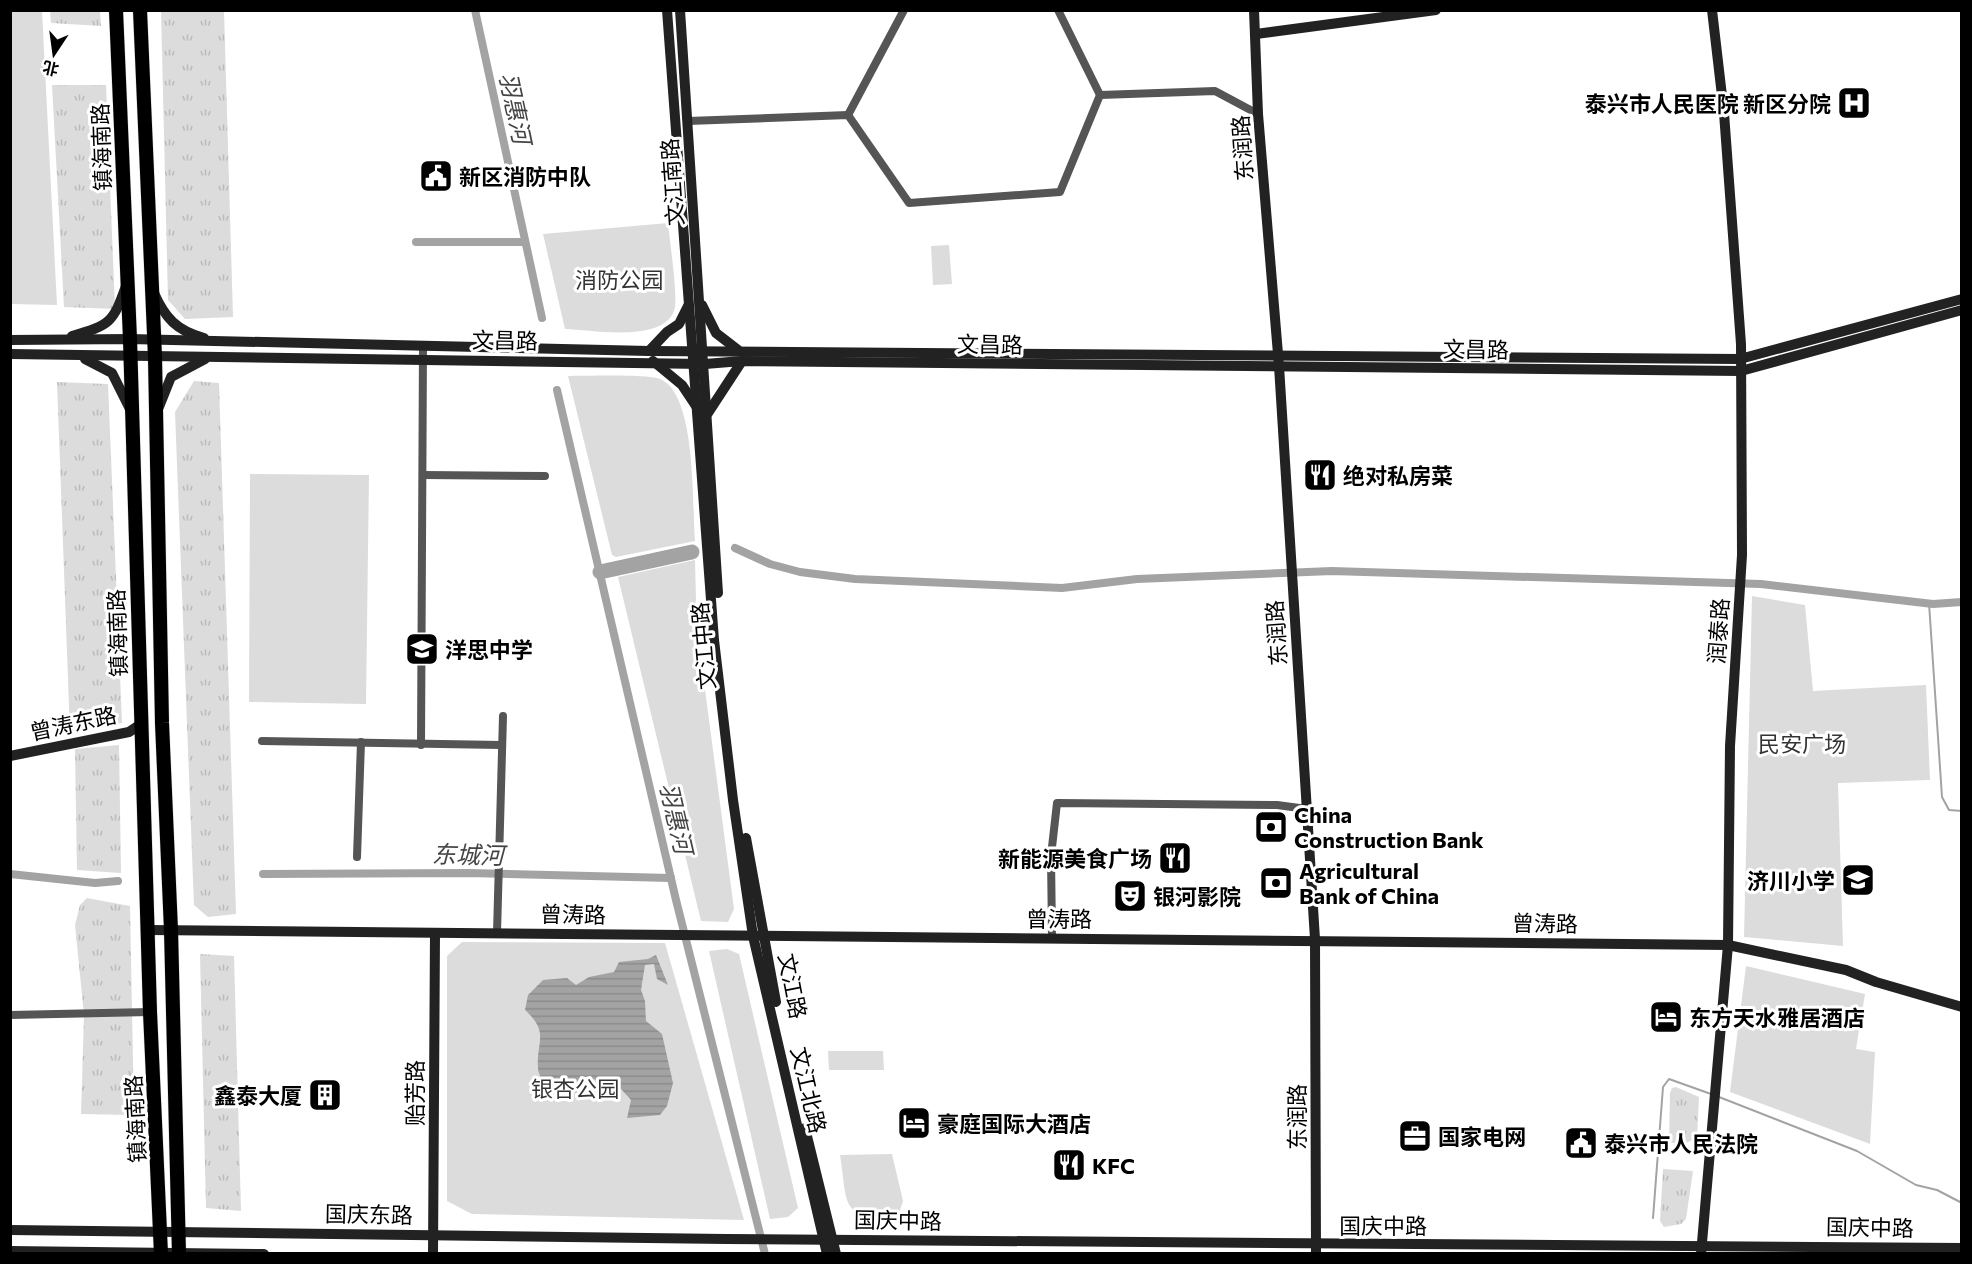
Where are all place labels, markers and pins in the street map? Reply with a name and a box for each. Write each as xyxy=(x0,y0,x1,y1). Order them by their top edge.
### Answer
hospital icon: 泰兴市人民医院 新区分院 xyxy=(1836,85,1872,121)
place label: 泰兴市人民医院 新区分院 xyxy=(1585,90,1831,117)
public building icon: 新区消防中队 xyxy=(418,158,454,194)
place label: 新区消防中队 xyxy=(459,163,591,190)
restaurant icon: 绝对私房菜 xyxy=(1302,457,1338,493)
place label: 绝对私房菜 xyxy=(1343,462,1453,489)
school or university icon: 洋思中学 xyxy=(404,631,440,667)
place label: 洋思中学 xyxy=(445,636,533,663)
place label: China Construction Bank xyxy=(1294,801,1484,853)
bank icon: China Construction Bank xyxy=(1253,809,1289,845)
restaurant icon: 新能源美食广场 xyxy=(1157,840,1193,876)
place label: 新能源美食广场 xyxy=(998,845,1152,872)
place label: Agricultural Bank of China xyxy=(1299,857,1439,909)
school or university icon: 济川小学 xyxy=(1840,862,1876,898)
bank icon: Agricultural Bank of China xyxy=(1258,865,1294,901)
place label: 济川小学 xyxy=(1747,867,1835,894)
theatre icon: 银河影院 xyxy=(1112,878,1148,914)
place label: 银河影院 xyxy=(1153,883,1241,910)
hotel icon: 东方天水雅居酒店 xyxy=(1648,999,1684,1035)
place label: 东方天水雅居酒店 xyxy=(1689,1004,1865,1031)
building icon: 鑫泰大厦 xyxy=(307,1077,343,1113)
place label: 鑫泰大厦 xyxy=(214,1082,302,1109)
hotel icon: 豪庭国际大酒店 xyxy=(896,1105,932,1141)
place label: 豪庭国际大酒店 xyxy=(937,1110,1091,1137)
office icon: 国家电网 xyxy=(1397,1118,1433,1154)
place label: 国家电网 xyxy=(1438,1123,1526,1150)
public building icon: 泰兴市人民法院 xyxy=(1563,1125,1599,1161)
place label: 泰兴市人民法院 xyxy=(1604,1130,1758,1157)
restaurant icon: KFC xyxy=(1051,1147,1087,1183)
place label: KFC xyxy=(1092,1152,1135,1179)

